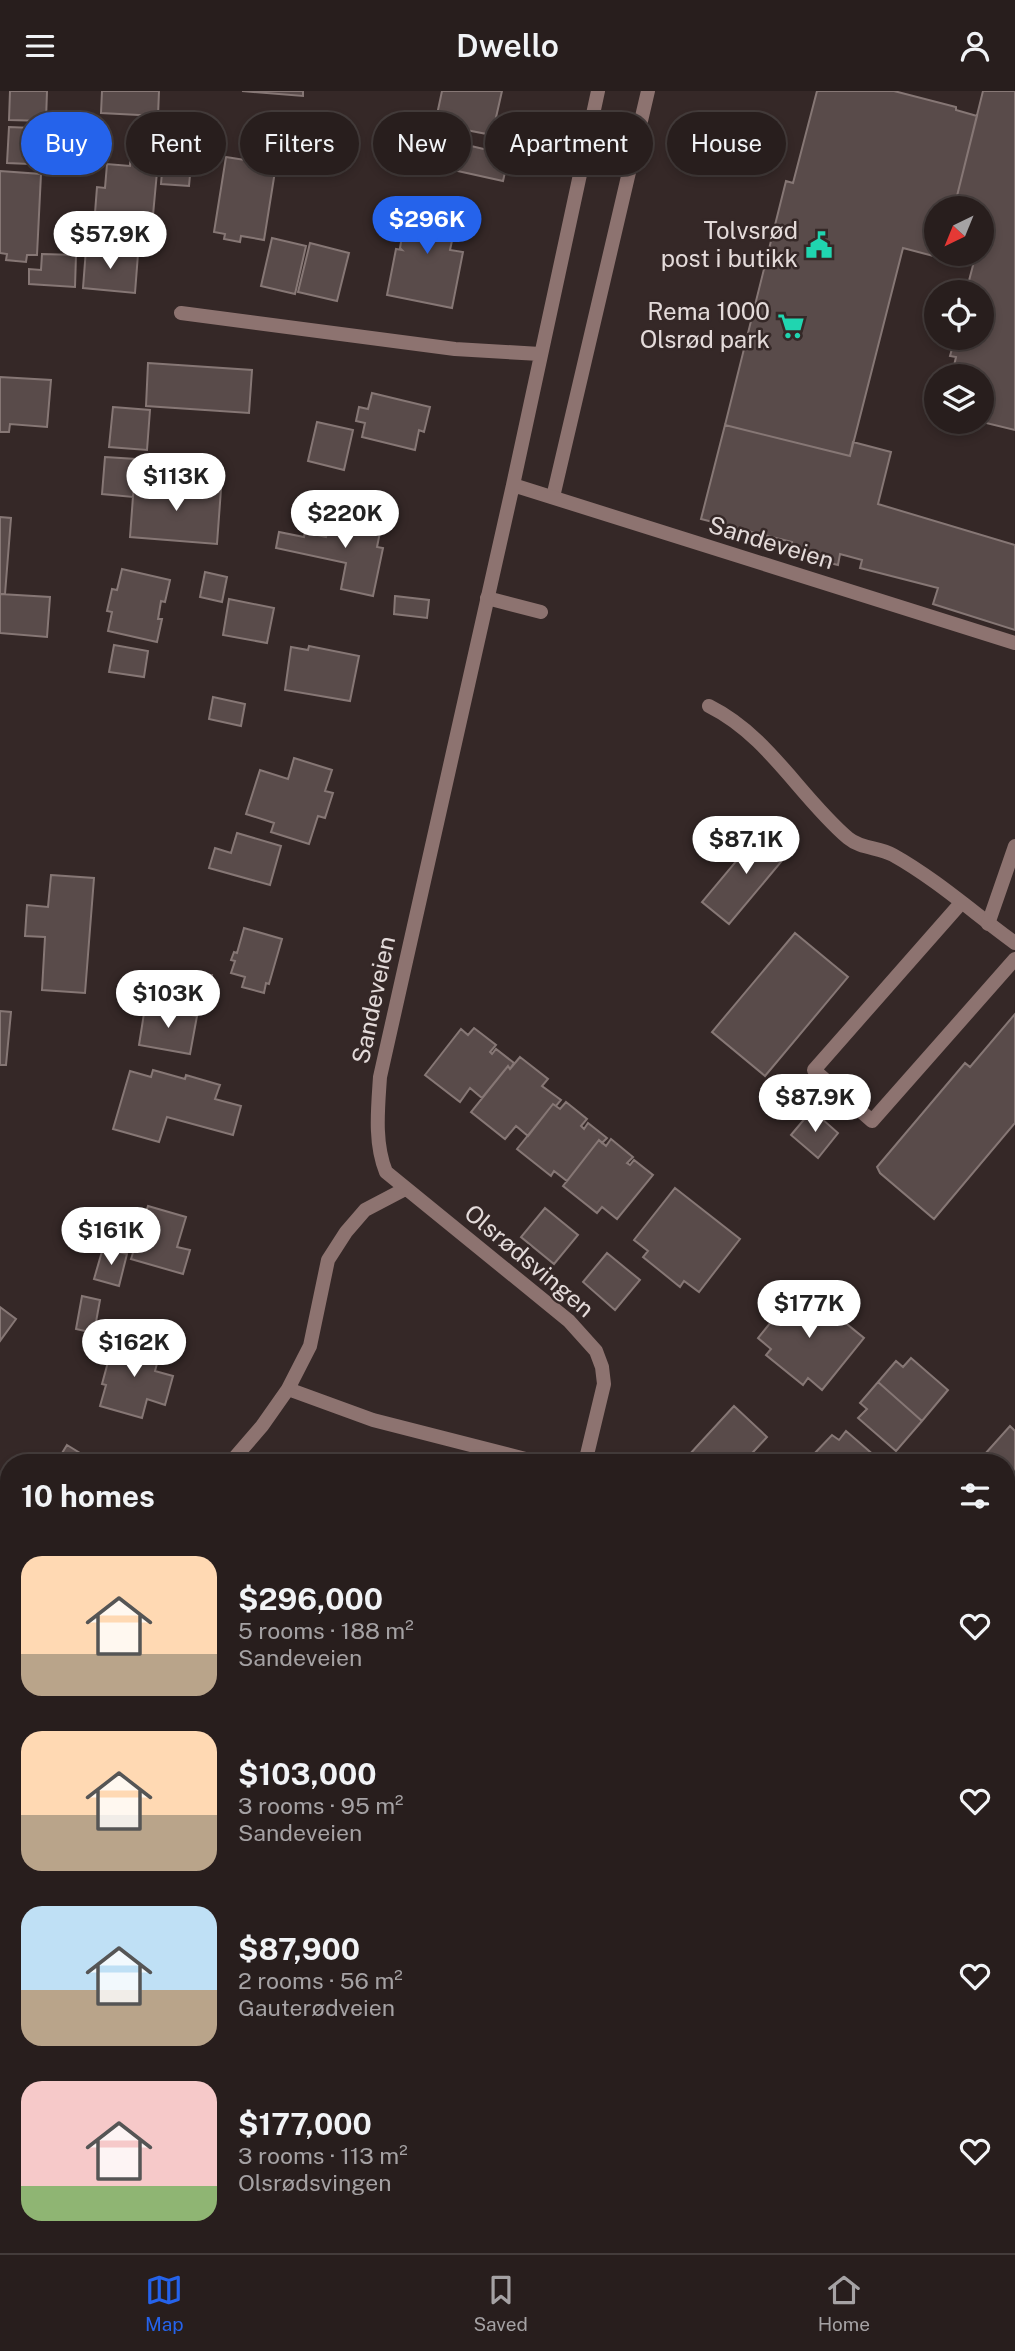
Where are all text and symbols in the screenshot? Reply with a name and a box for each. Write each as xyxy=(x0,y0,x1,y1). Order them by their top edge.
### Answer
icon: menu xyxy=(21,27,59,65)
text: Dwello xyxy=(456,27,559,64)
icon: person xyxy=(956,27,994,65)
chip: Buy xyxy=(21,112,112,175)
chip: Rent xyxy=(126,112,226,175)
chip: Filters xyxy=(240,112,359,175)
chip: New xyxy=(373,112,471,175)
chip: Apartment xyxy=(485,112,653,175)
chip: House xyxy=(667,112,786,175)
north arrow xyxy=(924,196,994,266)
map controls xyxy=(924,196,994,434)
pin: $296K xyxy=(378,197,476,256)
text: $296K xyxy=(388,205,466,232)
pin: $57.9K xyxy=(53,211,167,271)
place label: Tolvsrød post i butikk xyxy=(661,216,798,272)
text: $57.9K xyxy=(70,220,150,247)
public building icon: Tolvsrød post i butikk xyxy=(804,230,834,260)
button: locate xyxy=(924,280,994,350)
place label: Rema 1000 Olsrød park xyxy=(640,297,770,353)
supermarket icon: Rema 1000 Olsrød park xyxy=(776,311,806,341)
button: layers xyxy=(924,364,994,434)
pin: $113K xyxy=(127,453,225,513)
text: $113K xyxy=(142,462,210,489)
pin: $220K xyxy=(296,491,394,550)
text: $220K xyxy=(307,499,383,526)
street label: Sandeveien xyxy=(705,510,837,574)
pin: $87.1K xyxy=(689,817,803,876)
text: $87.1K xyxy=(708,825,784,852)
street label: Sandeveien xyxy=(346,933,400,1066)
pin: $103K xyxy=(119,971,217,1030)
text: $103K xyxy=(132,979,204,1006)
pin: $87.9K xyxy=(758,1075,872,1134)
text: $87.9K xyxy=(775,1083,855,1110)
street label: Olsrødsvingen xyxy=(459,1198,600,1322)
pin: $161K xyxy=(62,1207,160,1267)
text: $161K xyxy=(77,1216,145,1243)
pin: $177K xyxy=(760,1281,858,1340)
text: $177K xyxy=(774,1289,844,1316)
pin: $162K xyxy=(85,1319,183,1379)
text: $162K xyxy=(98,1328,170,1355)
icon: filters xyxy=(956,1477,994,1515)
text: 10 homes xyxy=(21,1478,155,1514)
text: $296,000 xyxy=(238,1581,383,1617)
icon: home xyxy=(77,1584,161,1668)
icon: heart xyxy=(956,1607,994,1645)
text: 5 rooms · 188 m² xyxy=(238,1617,414,1644)
text: Sandeveien xyxy=(238,1644,362,1671)
text: $103,000 xyxy=(238,1756,377,1792)
icon: home xyxy=(77,1759,161,1843)
icon: heart xyxy=(956,1782,994,1820)
text: 3 rooms · 95 m² xyxy=(238,1792,404,1819)
text: Sandeveien xyxy=(238,1819,362,1846)
text: $87,900 xyxy=(238,1931,360,1967)
icon: home xyxy=(77,1934,161,2018)
icon: heart xyxy=(956,1957,994,1995)
text: 2 rooms · 56 m² xyxy=(238,1967,403,1994)
text: Gauterødveien xyxy=(238,1994,395,2021)
text: $177,000 xyxy=(238,2106,372,2142)
icon: home xyxy=(77,2109,161,2193)
icon: heart xyxy=(956,2132,994,2170)
text: 3 rooms · 113 m² xyxy=(238,2142,408,2169)
text: Olsrødsvingen xyxy=(238,2169,392,2196)
tab: Map xyxy=(145,2271,184,2335)
tab: Saved xyxy=(473,2271,528,2335)
tab: Home xyxy=(818,2271,870,2335)

